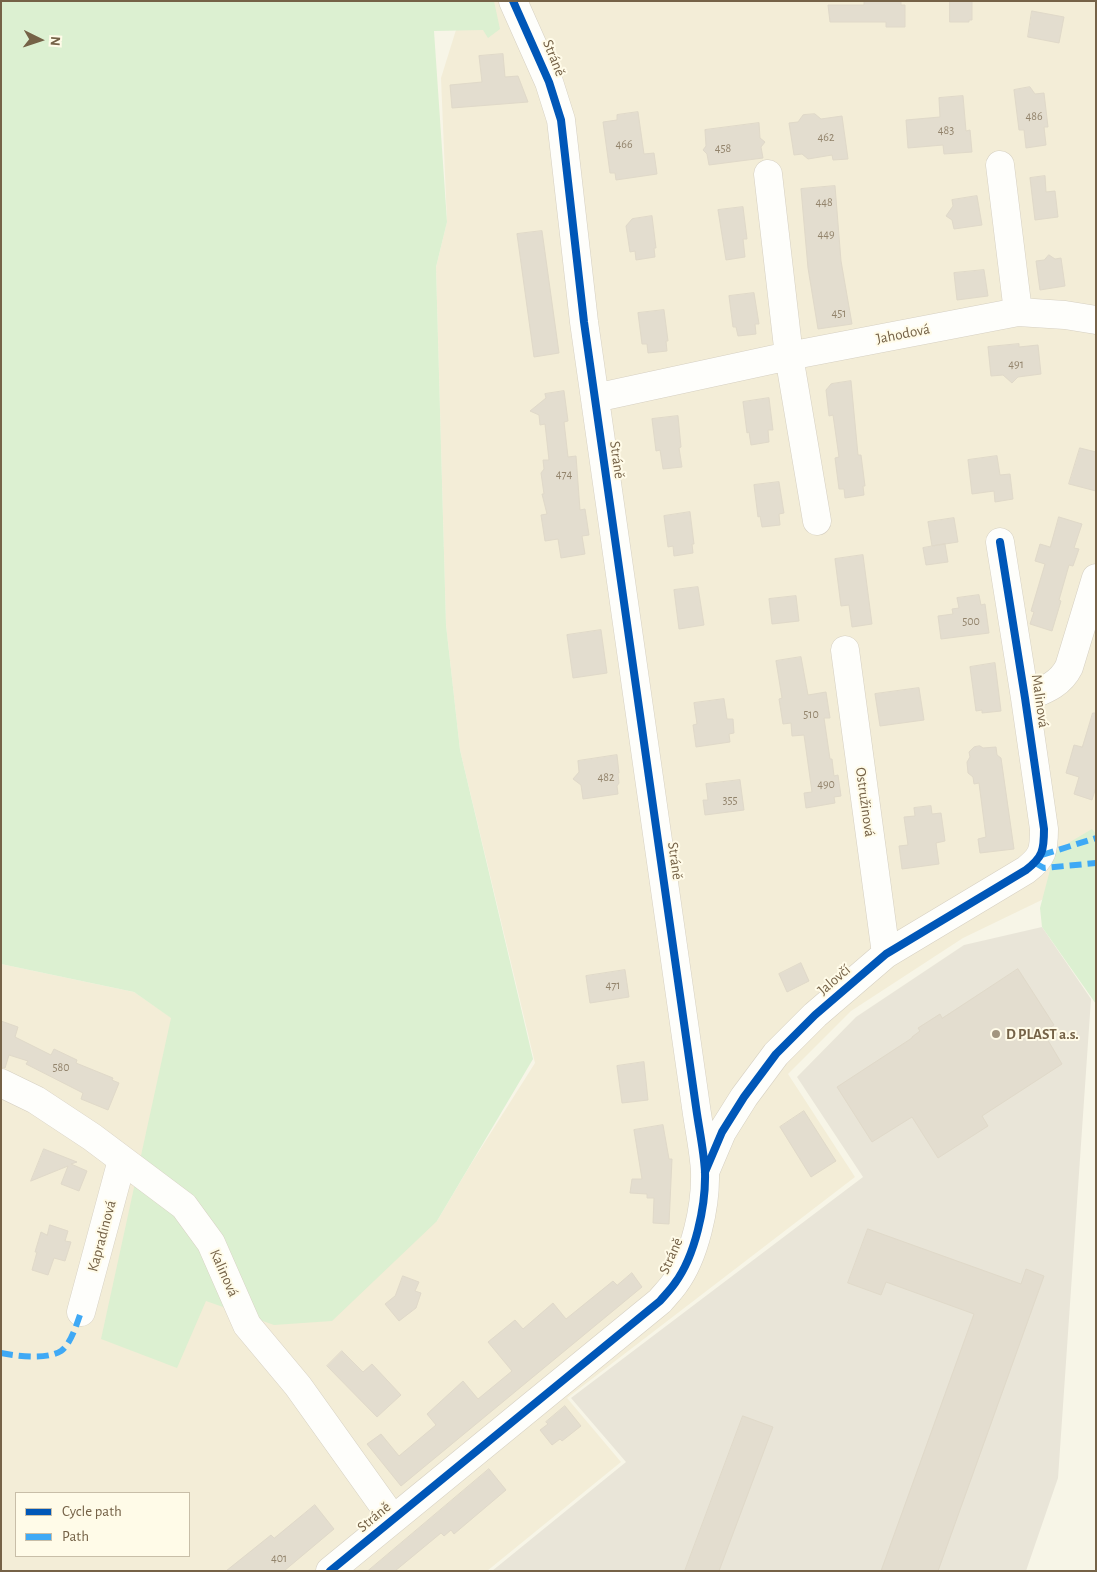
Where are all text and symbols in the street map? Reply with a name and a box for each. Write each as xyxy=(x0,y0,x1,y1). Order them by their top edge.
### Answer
north arrow xyxy=(15,15,65,65)
text: N xyxy=(48,36,62,46)
street label: Stráně xyxy=(539,37,569,79)
house number: 486 xyxy=(1025,109,1043,123)
house number: 483 xyxy=(938,123,954,137)
house number: 462 xyxy=(818,130,834,144)
house number: 466 xyxy=(615,137,633,151)
house number: 458 xyxy=(715,141,731,155)
house number: 448 xyxy=(815,195,833,209)
house number: 449 xyxy=(817,227,835,241)
house number: 451 xyxy=(832,306,846,320)
street label: Jahodová xyxy=(875,320,931,348)
house number: 491 xyxy=(1008,357,1024,371)
street label: Stráně xyxy=(605,440,629,480)
house number: 474 xyxy=(556,467,572,481)
house number: 500 xyxy=(962,614,980,628)
street label: Malinová xyxy=(1027,673,1053,729)
house number: 510 xyxy=(803,707,819,721)
street label: Ostružinová xyxy=(851,766,879,838)
house number: 482 xyxy=(598,770,614,784)
house number: 490 xyxy=(817,777,835,791)
house number: 355 xyxy=(723,793,737,807)
street label: Stráně xyxy=(663,841,687,881)
street label: Jalovčí xyxy=(814,961,854,999)
house number: 471 xyxy=(606,978,620,992)
place label: D PLAST a.s. xyxy=(1006,1025,1079,1043)
marker: D PLAST a.s. xyxy=(990,1028,1002,1040)
house number: 580 xyxy=(52,1060,70,1074)
street label: Kapradinová xyxy=(84,1198,120,1274)
street label: Stráně xyxy=(655,1235,687,1277)
street label: Kalinová xyxy=(206,1246,242,1300)
legend xyxy=(15,1492,190,1557)
street label: Stráně xyxy=(354,1498,394,1536)
text: Cycle path xyxy=(62,1504,122,1519)
text: Path xyxy=(62,1529,89,1544)
house number: 401 xyxy=(271,1551,287,1565)

